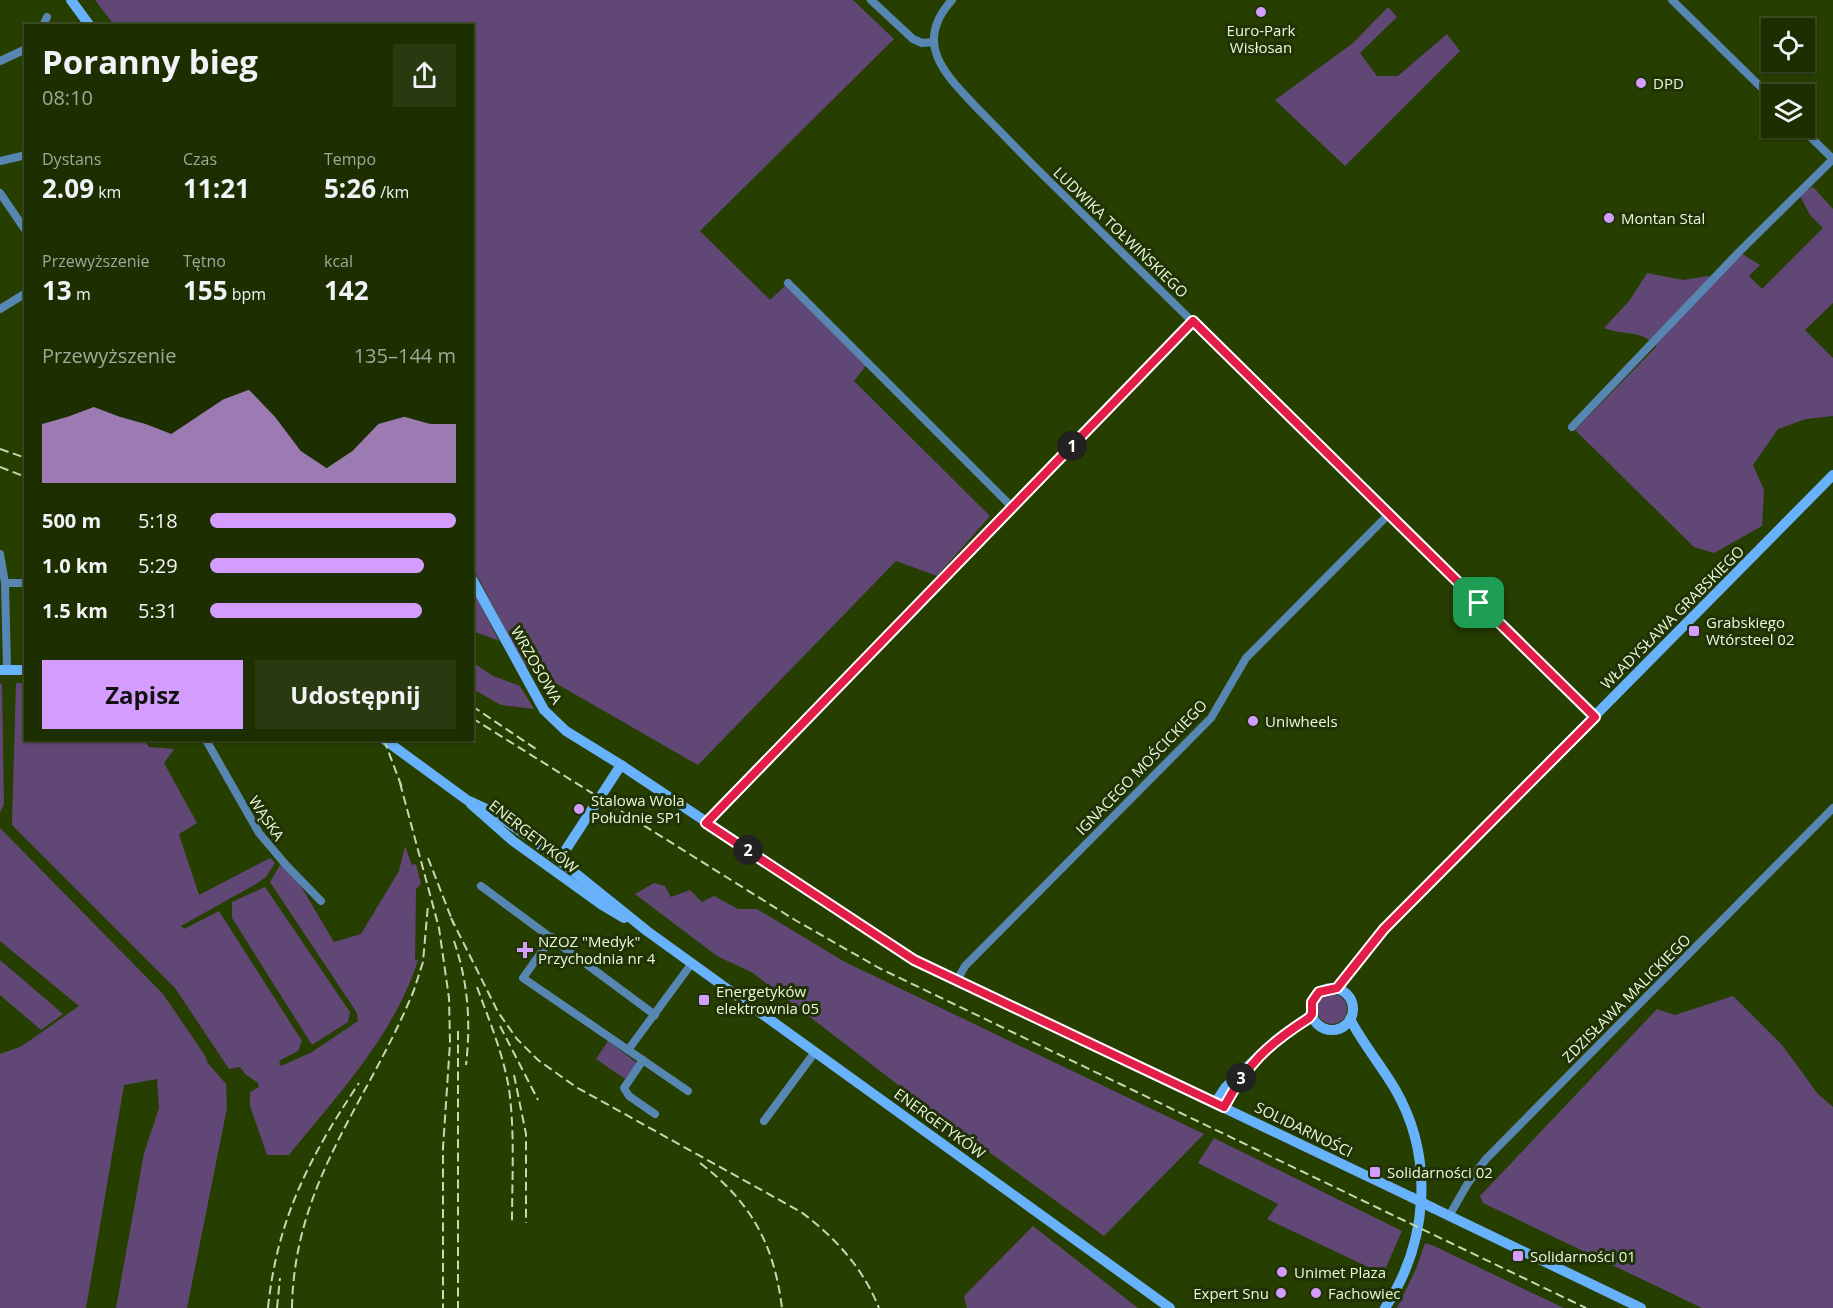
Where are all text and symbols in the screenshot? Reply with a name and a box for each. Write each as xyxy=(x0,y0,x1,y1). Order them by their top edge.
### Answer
marker: Euro-Park Wisłosan xyxy=(1254,5,1268,19)
map controls xyxy=(1761,18,1815,138)
button: locate xyxy=(1761,18,1815,72)
place label: Euro-Park Wisłosan xyxy=(1227,20,1296,57)
text: Poranny bieg xyxy=(42,39,258,84)
button: share xyxy=(393,44,456,107)
place label: DPD xyxy=(1653,73,1684,93)
marker: DPD xyxy=(1634,76,1648,90)
text: 08:10 xyxy=(42,84,93,111)
button: layers xyxy=(1761,84,1815,138)
text: Dystans xyxy=(42,148,101,170)
text: Czas xyxy=(183,148,217,170)
text: Tempo xyxy=(324,148,376,170)
street label: LUDWIKA TOŁWIŃSKIEGO xyxy=(1049,162,1193,302)
text: 2.09 xyxy=(42,170,94,206)
text: 11:21 xyxy=(183,170,250,206)
text: 5:26 xyxy=(324,170,376,206)
text: km xyxy=(94,181,121,203)
text: /km xyxy=(376,181,409,203)
place label: Montan Stal xyxy=(1621,208,1705,228)
marker: Montan Stal xyxy=(1602,211,1616,225)
text: Przewyższenie xyxy=(42,250,150,272)
text: Tętno xyxy=(183,250,226,272)
text: kcal xyxy=(324,250,353,272)
text: 13 xyxy=(42,272,72,308)
text: 155 xyxy=(183,272,228,308)
text: 142 xyxy=(324,272,369,308)
text: m xyxy=(72,283,91,305)
text: bpm xyxy=(228,283,266,305)
text: Przewyższenie xyxy=(42,342,176,369)
text: 135–144 m xyxy=(354,342,456,369)
pin: 1 xyxy=(1057,431,1087,461)
text: 1 xyxy=(1067,435,1077,457)
text: 500 m xyxy=(42,507,101,534)
text: 5:18 xyxy=(138,507,178,534)
street label: WŁADYSŁAWA GRABSKIEGO xyxy=(1596,541,1748,693)
text: 1.0 km xyxy=(42,552,108,579)
text: 5:29 xyxy=(138,552,178,579)
pin xyxy=(1453,577,1504,628)
icon: arrive xyxy=(1462,586,1495,619)
text: 1.5 km xyxy=(42,597,108,624)
text: 5:31 xyxy=(138,597,178,624)
place label: Grabskiego Wtórsteel 02 xyxy=(1706,612,1795,649)
street label: WRZOSOWA xyxy=(507,623,568,708)
marker: Grabskiego Wtórsteel 02 xyxy=(1687,624,1701,638)
button: Zapisz xyxy=(42,660,243,729)
button: Udostępnij xyxy=(255,660,456,729)
street label: IGNACEGO MOŚCICKIEGO xyxy=(1071,695,1211,839)
place label: Uniwheels xyxy=(1265,711,1338,731)
marker: Uniwheels xyxy=(1246,714,1260,728)
place label: Stalowa Wola Południe SP1 xyxy=(591,790,685,827)
street label: WĄSKA xyxy=(245,792,290,845)
street label: ENERGETYKÓW xyxy=(485,795,583,877)
marker: Stalowa Wola Południe SP1 xyxy=(572,802,586,816)
pin: 2 xyxy=(733,835,763,865)
text: 2 xyxy=(743,839,753,861)
street label: ZDZISŁAWA MALICKIEGO xyxy=(1557,929,1695,1067)
place label: NZOZ "Medyk" Przychodnia nr 4 xyxy=(538,931,656,968)
marker: NZOZ "Medyk" Przychodnia nr 4 xyxy=(516,941,534,959)
place label: Energetyków elektrownia 05 xyxy=(716,981,819,1018)
marker: Energetyków elektrownia 05 xyxy=(697,993,711,1007)
pin: 3 xyxy=(1226,1063,1256,1093)
text: 3 xyxy=(1236,1067,1246,1089)
street label: ENERGETYKÓW xyxy=(891,1083,990,1163)
street label: SOLIDARNOŚCI xyxy=(1252,1097,1356,1161)
place label: Solidarności 02 xyxy=(1387,1162,1493,1182)
marker: Solidarności 02 xyxy=(1368,1165,1382,1179)
place label: Solidarności 01 xyxy=(1530,1246,1636,1266)
marker: Solidarności 01 xyxy=(1511,1249,1525,1263)
place label: Unimet Plaza xyxy=(1294,1262,1386,1282)
marker: Unimet Plaza xyxy=(1275,1265,1289,1279)
place label: Expert Snu xyxy=(1193,1283,1269,1303)
place label: Fachowiec xyxy=(1328,1283,1401,1303)
marker: Expert Snu xyxy=(1274,1286,1288,1300)
marker: Fachowiec xyxy=(1309,1286,1323,1300)

